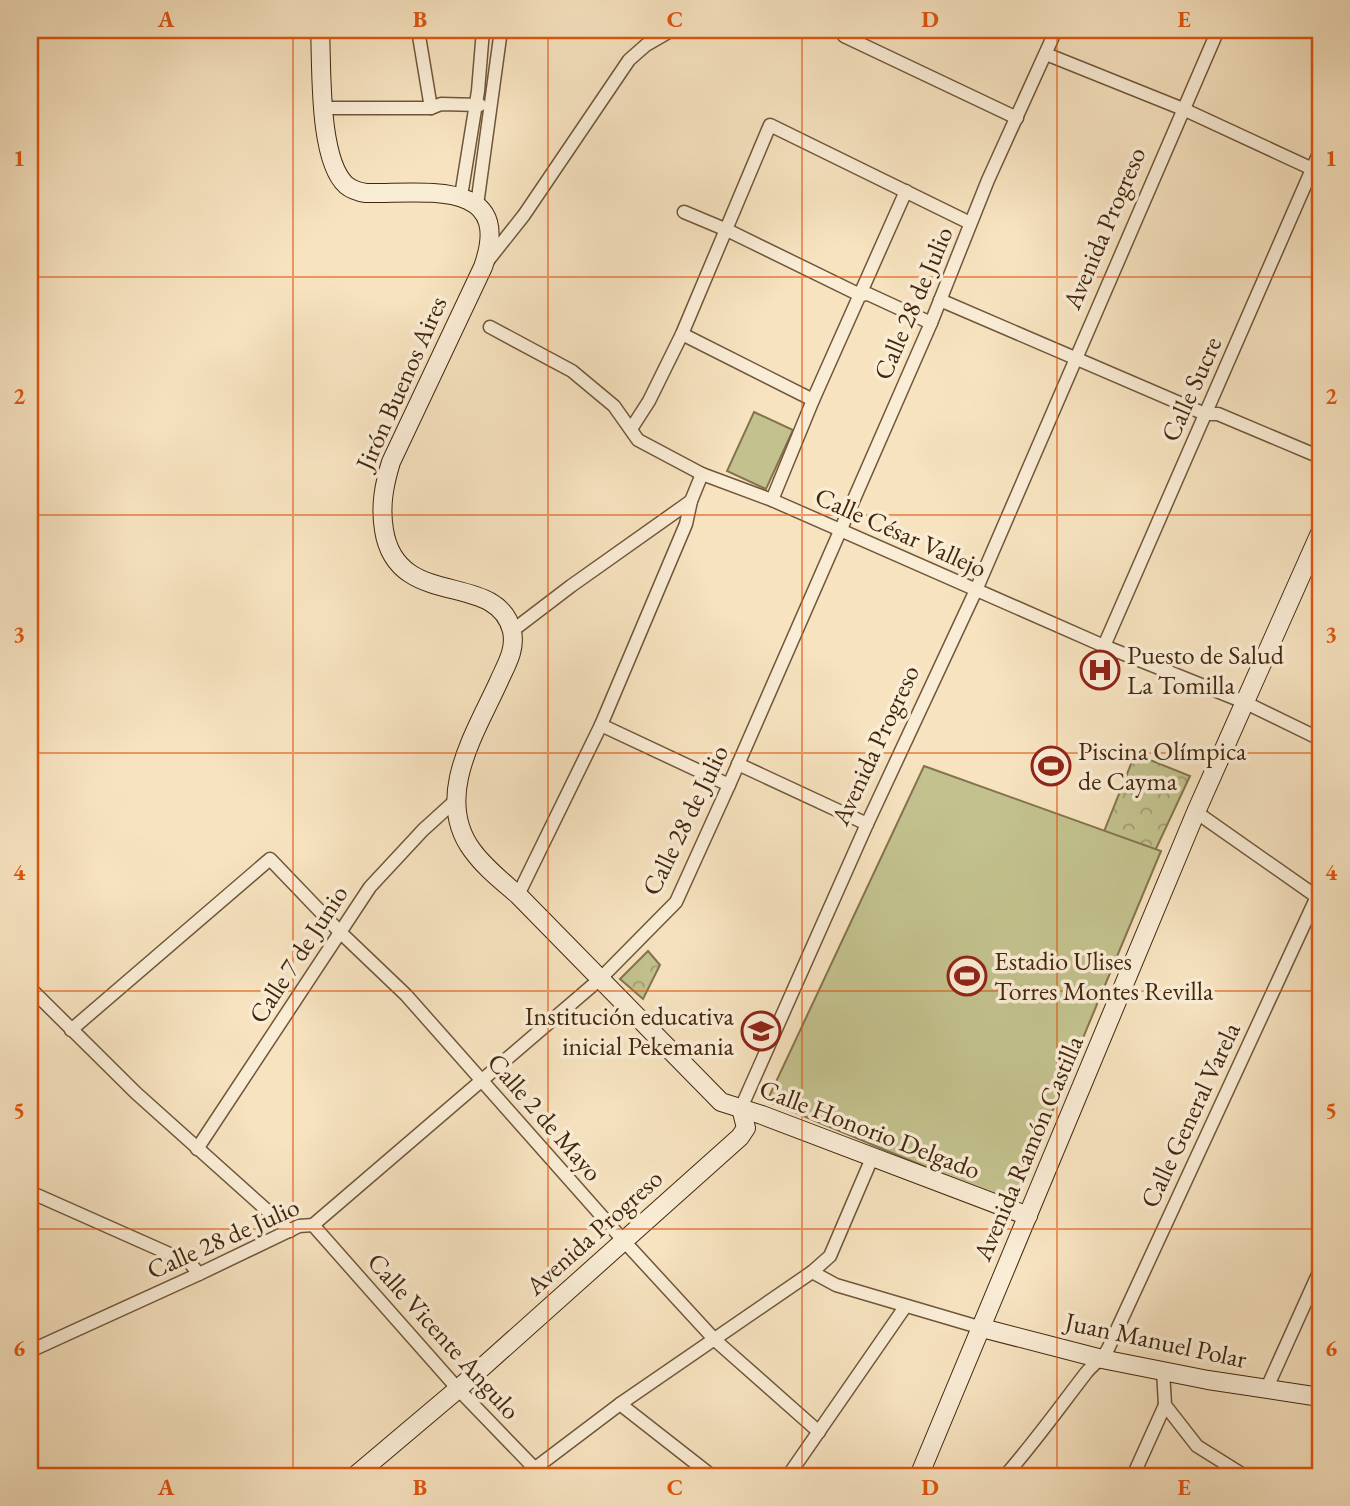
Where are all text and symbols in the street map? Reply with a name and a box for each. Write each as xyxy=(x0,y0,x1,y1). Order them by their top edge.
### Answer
text: A xyxy=(157,4,175,34)
text: B xyxy=(413,4,427,34)
text: C xyxy=(667,4,683,34)
text: D xyxy=(921,4,939,34)
text: E xyxy=(1177,4,1191,34)
street label: Avenida Progreso xyxy=(1054,142,1153,315)
text: 1 xyxy=(13,143,25,173)
text: 1 xyxy=(1325,143,1337,173)
street label: Calle 28 de Julio xyxy=(865,221,961,385)
street label: Jirón Buenos Aires xyxy=(347,291,454,477)
street label: Calle Sucre xyxy=(1153,331,1229,447)
text: 2 xyxy=(13,381,25,411)
text: 2 xyxy=(1325,381,1337,411)
street label: Calle César Vallejo xyxy=(810,479,992,585)
text: 3 xyxy=(13,619,25,649)
text: 3 xyxy=(1325,619,1337,649)
place label: Puesto de Salud La Tomilla xyxy=(1127,638,1285,702)
hospital icon: Puesto de Salud La Tomilla xyxy=(1079,649,1121,691)
street label: Avenida Progreso xyxy=(823,659,927,832)
place label: Piscina Olímpica de Cayma xyxy=(1078,734,1247,798)
street label: Calle 28 de Julio xyxy=(634,739,736,901)
sports icon: Piscina Olímpica de Cayma xyxy=(1030,745,1072,787)
text: 4 xyxy=(13,857,26,887)
text: 4 xyxy=(1325,857,1338,887)
street label: Calle 7 de Junio xyxy=(241,878,355,1030)
place label: Estadio Ulises Torres Montes Revilla xyxy=(994,944,1214,1008)
sports icon: Estadio Ulises Torres Montes Revilla xyxy=(946,955,988,997)
place label: Institución educativa inicial Pekemania xyxy=(525,999,735,1063)
school or university icon: Institución educativa inicial Pekemania xyxy=(740,1010,782,1052)
street label: Calle General Varela xyxy=(1132,1016,1248,1213)
street label: Avenida Ramón Castilla xyxy=(965,1030,1091,1267)
street label: Calle 2 de Mayo xyxy=(480,1046,610,1188)
street label: Calle Honorio Delgado xyxy=(755,1071,985,1187)
text: 5 xyxy=(13,1095,25,1125)
text: 5 xyxy=(1325,1095,1337,1125)
street label: Avenida Progreso xyxy=(518,1161,670,1303)
street label: Calle 28 de Julio xyxy=(141,1189,305,1287)
street label: Calle Vicente Angulo xyxy=(360,1245,528,1427)
street label: Juan Manuel Polar xyxy=(1060,1304,1250,1376)
text: 6 xyxy=(13,1333,25,1363)
text: 6 xyxy=(1325,1333,1337,1363)
text: A xyxy=(157,1472,175,1502)
text: B xyxy=(413,1472,427,1502)
text: C xyxy=(667,1472,683,1502)
text: D xyxy=(921,1472,939,1502)
text: E xyxy=(1177,1472,1191,1502)

